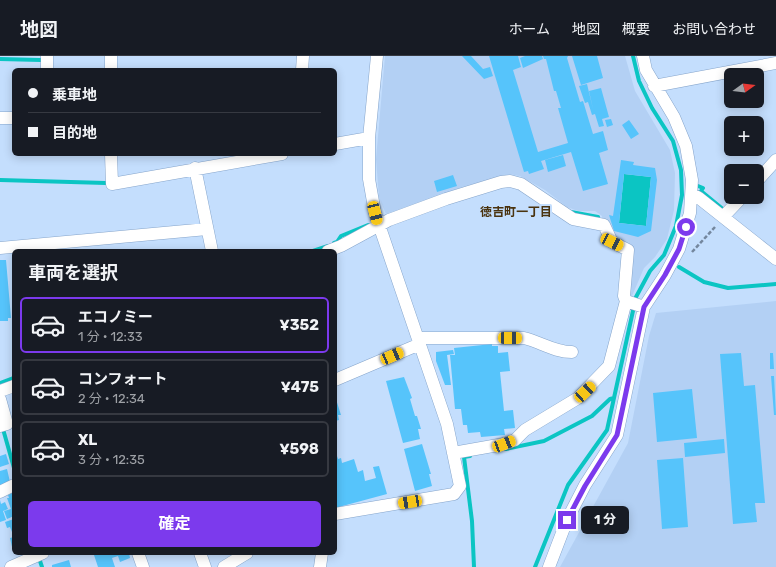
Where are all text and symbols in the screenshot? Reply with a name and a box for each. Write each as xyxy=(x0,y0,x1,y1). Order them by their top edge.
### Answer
text: 地図 xyxy=(20,18,58,41)
text: ホーム xyxy=(508,21,550,38)
text: 地図 xyxy=(572,21,600,38)
text: 概要 xyxy=(622,21,650,38)
text: お問い合わせ xyxy=(672,21,756,38)
north arrow xyxy=(724,68,764,108)
map controls xyxy=(724,68,764,204)
text: 乗車地 xyxy=(52,86,97,104)
button: + xyxy=(724,116,764,156)
text: 目的地 xyxy=(52,124,97,142)
button: − xyxy=(724,164,764,204)
car xyxy=(366,200,384,226)
district label: 徳吉町一丁目 xyxy=(480,205,552,219)
route start xyxy=(677,218,695,236)
car xyxy=(599,231,625,253)
text: 車両を選択 xyxy=(28,262,118,284)
icon: car xyxy=(30,307,66,343)
text: エコノミー xyxy=(78,308,153,326)
text: ¥352 xyxy=(279,316,319,334)
text: 1 分 · 12:33 xyxy=(78,329,143,344)
car xyxy=(498,332,522,344)
car xyxy=(379,346,405,366)
icon: car xyxy=(30,369,66,405)
text: コンフォート xyxy=(78,370,168,388)
text: ¥475 xyxy=(281,378,319,396)
car xyxy=(572,379,598,405)
text: 2 分 · 12:34 xyxy=(78,391,145,406)
icon: car xyxy=(30,431,66,467)
text: XL xyxy=(78,431,97,449)
car xyxy=(491,434,517,454)
text: ¥598 xyxy=(279,440,319,458)
text: 3 分 · 12:35 xyxy=(78,452,145,467)
car xyxy=(397,494,423,510)
button: 確定 xyxy=(28,501,321,547)
callout: 1 分 xyxy=(581,506,629,534)
route end xyxy=(558,511,576,529)
text: 1 分 xyxy=(594,512,616,527)

